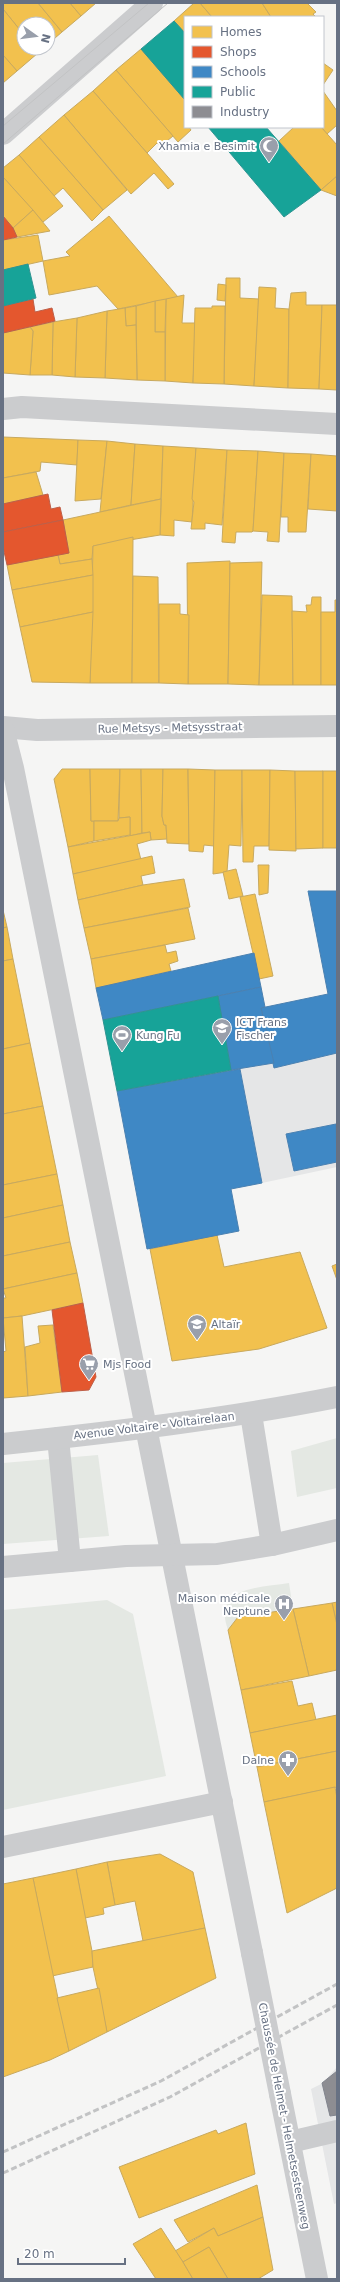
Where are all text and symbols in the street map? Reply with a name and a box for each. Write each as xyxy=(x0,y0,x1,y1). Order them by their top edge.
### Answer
north arrow xyxy=(16,16,56,56)
legend xyxy=(184,16,324,128)
text: Homes xyxy=(220,25,262,39)
text: N xyxy=(38,32,53,44)
text: Shops xyxy=(220,45,256,59)
text: Schools xyxy=(220,65,266,79)
text: Public xyxy=(220,85,256,99)
text: Industry xyxy=(220,105,269,119)
mosque icon: Xhamia e Besimit xyxy=(258,135,280,163)
place label: Xhamia e Besimit xyxy=(158,140,256,153)
street label: Rue Metsys - Metsysstraat xyxy=(97,720,243,736)
place label: ICT Frans Fischer xyxy=(236,1016,287,1042)
school or university icon: ICT Frans Fischer xyxy=(211,1017,233,1045)
sports icon: Kung Fu xyxy=(111,1024,133,1052)
place label: Kung Fu xyxy=(136,1029,180,1042)
school or university icon: Altaïr xyxy=(186,1313,208,1341)
place label: Altaïr xyxy=(211,1318,241,1331)
supermarket icon: Mjs Food xyxy=(78,1353,100,1381)
place label: Mjs Food xyxy=(103,1358,151,1371)
street label: Avenue Voltaire - Voltairelaan xyxy=(73,1410,235,1442)
place label: Maison médicale Neptune xyxy=(178,1592,270,1618)
hospital icon: Maison médicale Neptune xyxy=(273,1593,295,1621)
pharmacy icon: Dalne xyxy=(277,1749,299,1777)
place label: Dalne xyxy=(242,1754,274,1767)
street label: Chaussée de Helmet - Helmetsesteenweg xyxy=(256,2002,312,2230)
scale bar xyxy=(18,2240,125,2266)
text: 20 m xyxy=(24,2247,55,2261)

